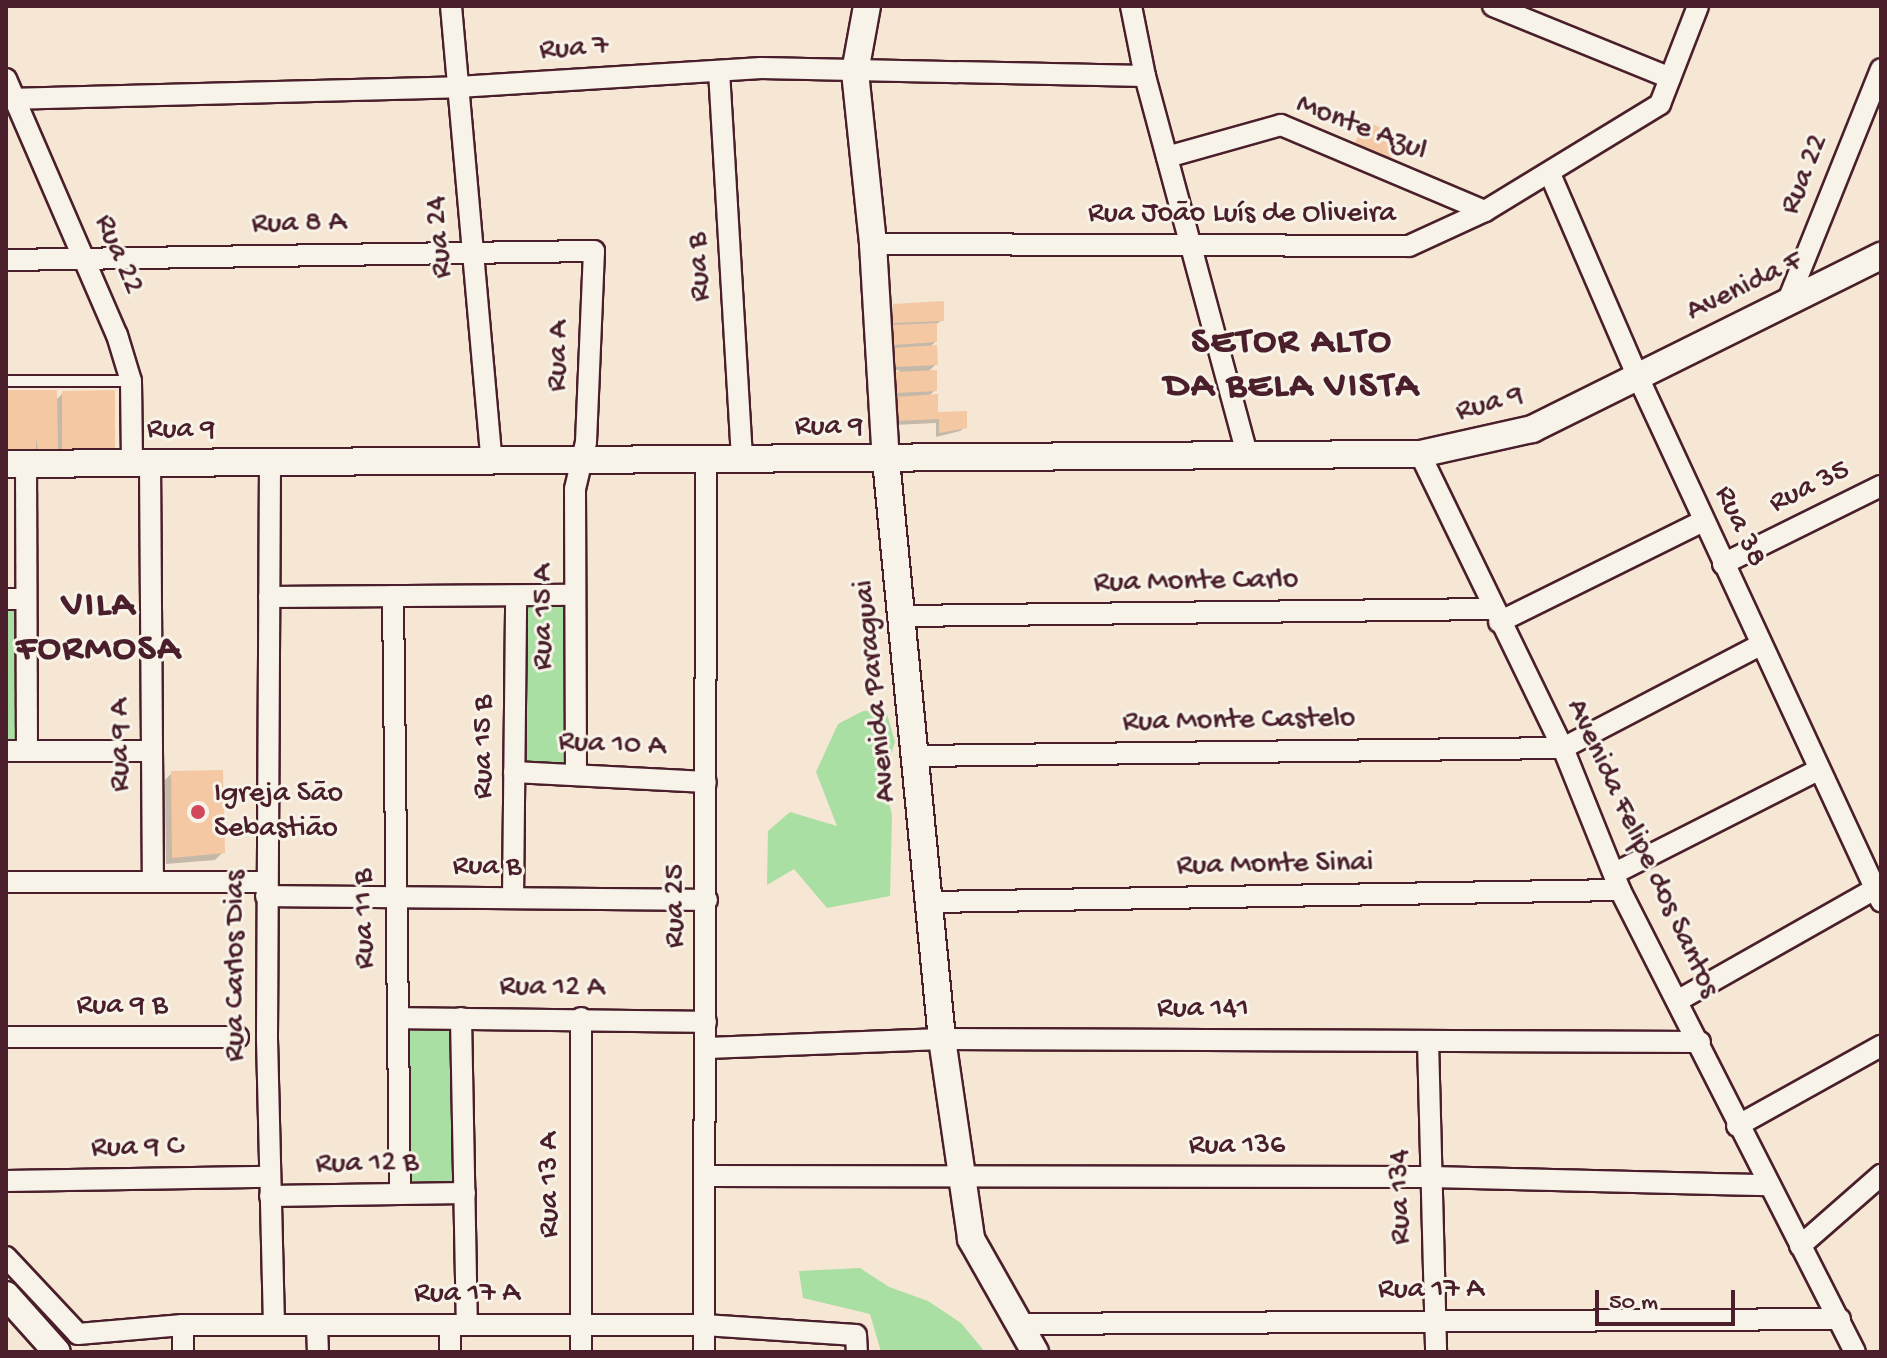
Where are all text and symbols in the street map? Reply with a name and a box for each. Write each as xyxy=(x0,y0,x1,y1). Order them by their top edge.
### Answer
street label: Rua 7 xyxy=(538,30,610,70)
street label: Monte Azul xyxy=(1291,88,1431,170)
street label: Rua 22 xyxy=(1774,130,1838,220)
street label: Rua 24 xyxy=(419,194,463,280)
street label: Rua João Luís de Oliveira xyxy=(1088,197,1396,233)
street label: Rua 8 A xyxy=(251,206,347,244)
street label: Rua 22 xyxy=(84,210,150,300)
street label: Rua B xyxy=(681,232,721,302)
street label: Avenida F xyxy=(1681,245,1809,331)
street label: Rua A xyxy=(541,320,579,392)
district label: SETOR ALTO DA BELA VISTA xyxy=(1164,321,1420,410)
street label: Rua 9 xyxy=(1452,378,1528,432)
street label: Rua 9 xyxy=(795,410,863,446)
street label: Rua 9 xyxy=(147,413,215,449)
street label: Rua 35 xyxy=(1764,453,1856,523)
street label: Rua 38 xyxy=(1705,481,1773,573)
street label: Rua Monte Carlo xyxy=(1093,563,1299,603)
street label: Rua 15 A xyxy=(527,564,563,670)
street label: Avenida Paraguai xyxy=(847,578,907,804)
district label: VILA FORMOSA xyxy=(16,584,182,674)
street label: Avenida Felipe dos Santos xyxy=(1556,694,1726,1004)
street label: Rua 15 B xyxy=(467,695,503,799)
street label: Rua 9 A xyxy=(104,698,140,792)
street label: Rua Monte Castelo xyxy=(1122,702,1356,742)
street label: Rua 10 A xyxy=(557,725,667,767)
place label: Igreja São Sebastião xyxy=(214,777,343,848)
marker: Igreja São Sebastião xyxy=(189,803,207,821)
street label: Rua Monte Sinai xyxy=(1176,846,1374,886)
street label: Rua B xyxy=(452,849,522,887)
street label: Rua 25 xyxy=(659,864,695,948)
street label: Rua 11 B xyxy=(347,869,385,969)
street label: Rua Carlos Dias xyxy=(219,870,255,1062)
street label: Rua 12 A xyxy=(499,970,605,1008)
street label: Rua 9 B xyxy=(76,989,168,1025)
street label: Rua 141 xyxy=(1157,992,1249,1028)
street label: Rua 136 xyxy=(1189,1129,1285,1165)
street label: Rua 9 C xyxy=(91,1130,183,1168)
street label: Rua 13 A xyxy=(533,1132,569,1238)
street label: Rua 12 B xyxy=(315,1146,419,1184)
street label: Rua 134 xyxy=(1383,1149,1421,1245)
street label: Rua 17 A xyxy=(1378,1273,1484,1309)
scale bar xyxy=(1599,1274,1739,1324)
street label: Rua 17 A xyxy=(414,1277,520,1313)
text: 50 m xyxy=(1609,1289,1658,1318)

